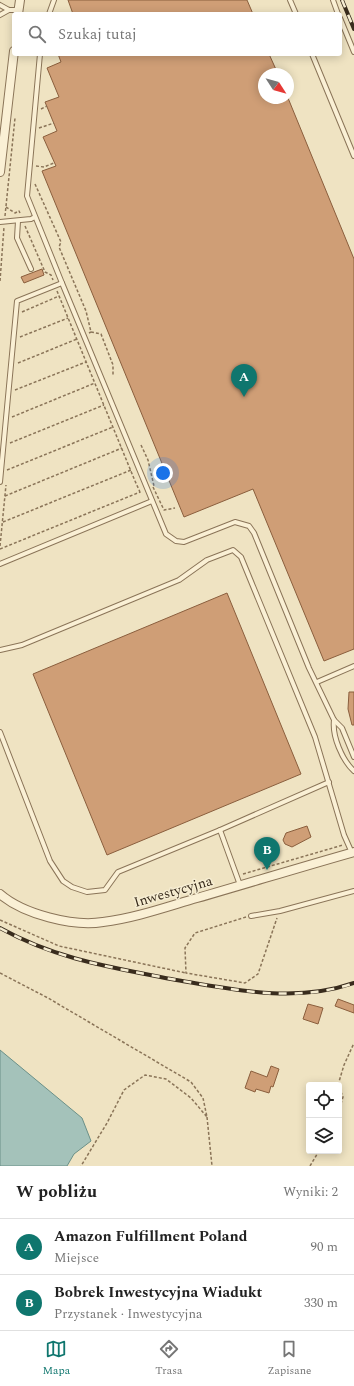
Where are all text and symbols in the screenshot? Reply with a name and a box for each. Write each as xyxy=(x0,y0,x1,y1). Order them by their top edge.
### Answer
search box xyxy=(12,12,342,56)
icon: search xyxy=(26,23,48,45)
text: Szukaj tutaj xyxy=(58,23,137,46)
north arrow xyxy=(258,68,294,104)
pin: A xyxy=(231,364,257,397)
your location xyxy=(153,463,173,483)
pin: B xyxy=(254,837,280,870)
street label: Inwestycyjna xyxy=(131,870,215,913)
map controls xyxy=(306,1082,342,1154)
button: locate xyxy=(306,1082,342,1118)
button: layers xyxy=(306,1118,342,1154)
text: W pobliżu xyxy=(16,1179,97,1205)
text: Wyniki: 2 xyxy=(283,1182,338,1202)
text: Amazon Fulfillment Poland xyxy=(54,1225,248,1248)
text: A xyxy=(24,1237,34,1257)
text: 90 m xyxy=(311,1237,338,1257)
text: Miejsce xyxy=(54,1248,99,1268)
text: Bobrek Inwestycyjna Wiadukt xyxy=(54,1281,262,1304)
text: B xyxy=(24,1293,34,1313)
text: 330 m xyxy=(304,1293,338,1313)
text: Przystanek · Inwestycyjna xyxy=(54,1304,202,1324)
tab: Mapa xyxy=(43,1338,70,1379)
tab: Trasa xyxy=(155,1338,182,1379)
tab: Zapisane xyxy=(267,1338,311,1379)

